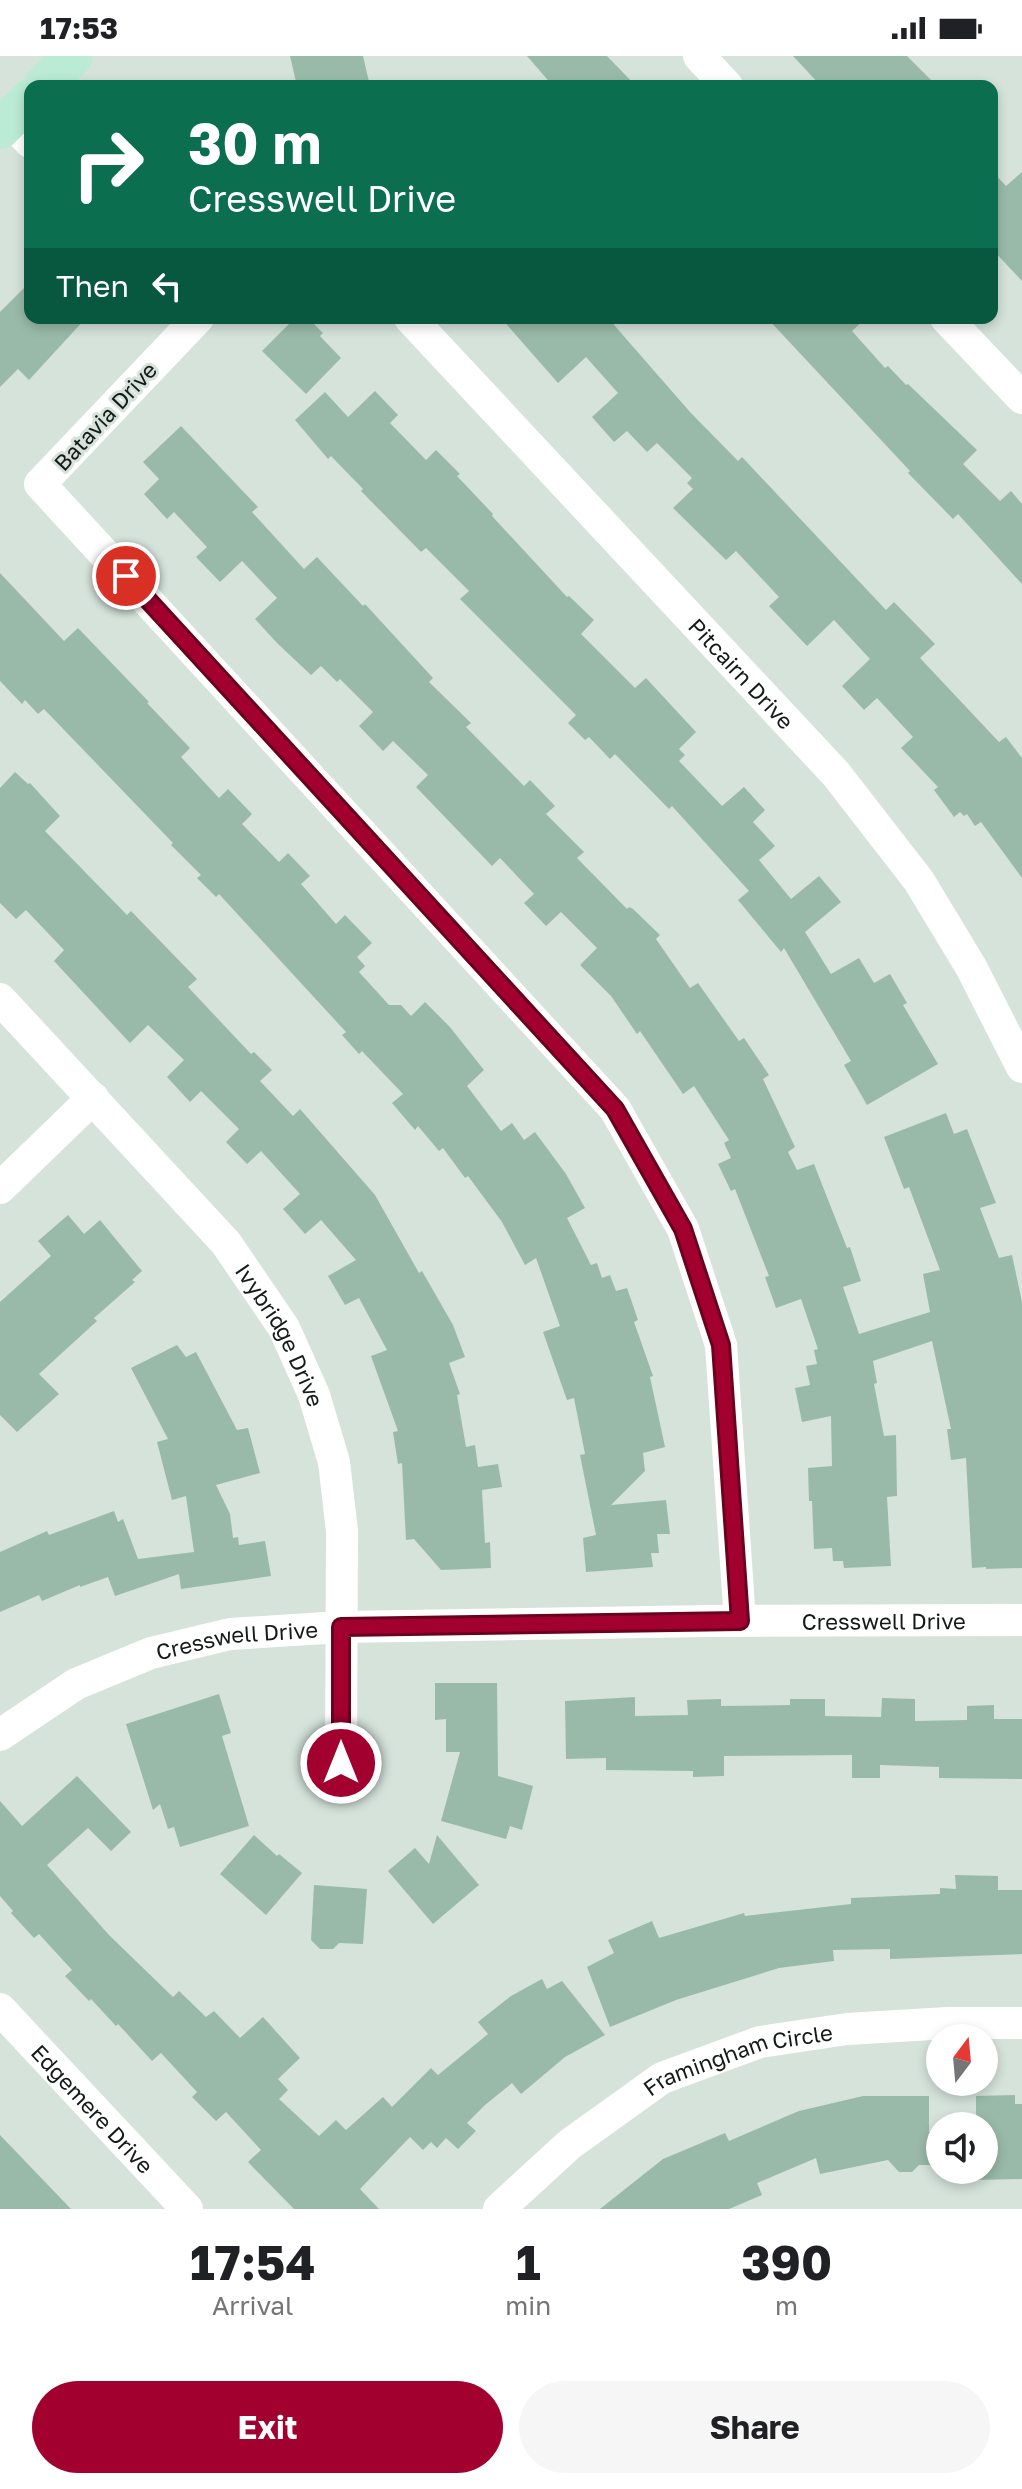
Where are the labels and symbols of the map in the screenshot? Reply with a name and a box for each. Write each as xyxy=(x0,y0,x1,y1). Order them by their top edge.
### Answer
street label: Batavia Drive xyxy=(48,356,162,476)
pin xyxy=(92,542,160,610)
street label: Pitcairn Drive xyxy=(684,612,800,734)
street label: Ivybridge Drive xyxy=(230,1258,330,1410)
street label: Cresswell Drive xyxy=(802,1607,966,1634)
street label: Cresswell Drive xyxy=(153,1615,319,1665)
position arrow xyxy=(299,1721,383,1805)
street label: Framingham Circle xyxy=(637,2018,834,2101)
north arrow xyxy=(926,2024,998,2096)
street label: Edgemere Drive xyxy=(26,2038,160,2178)

